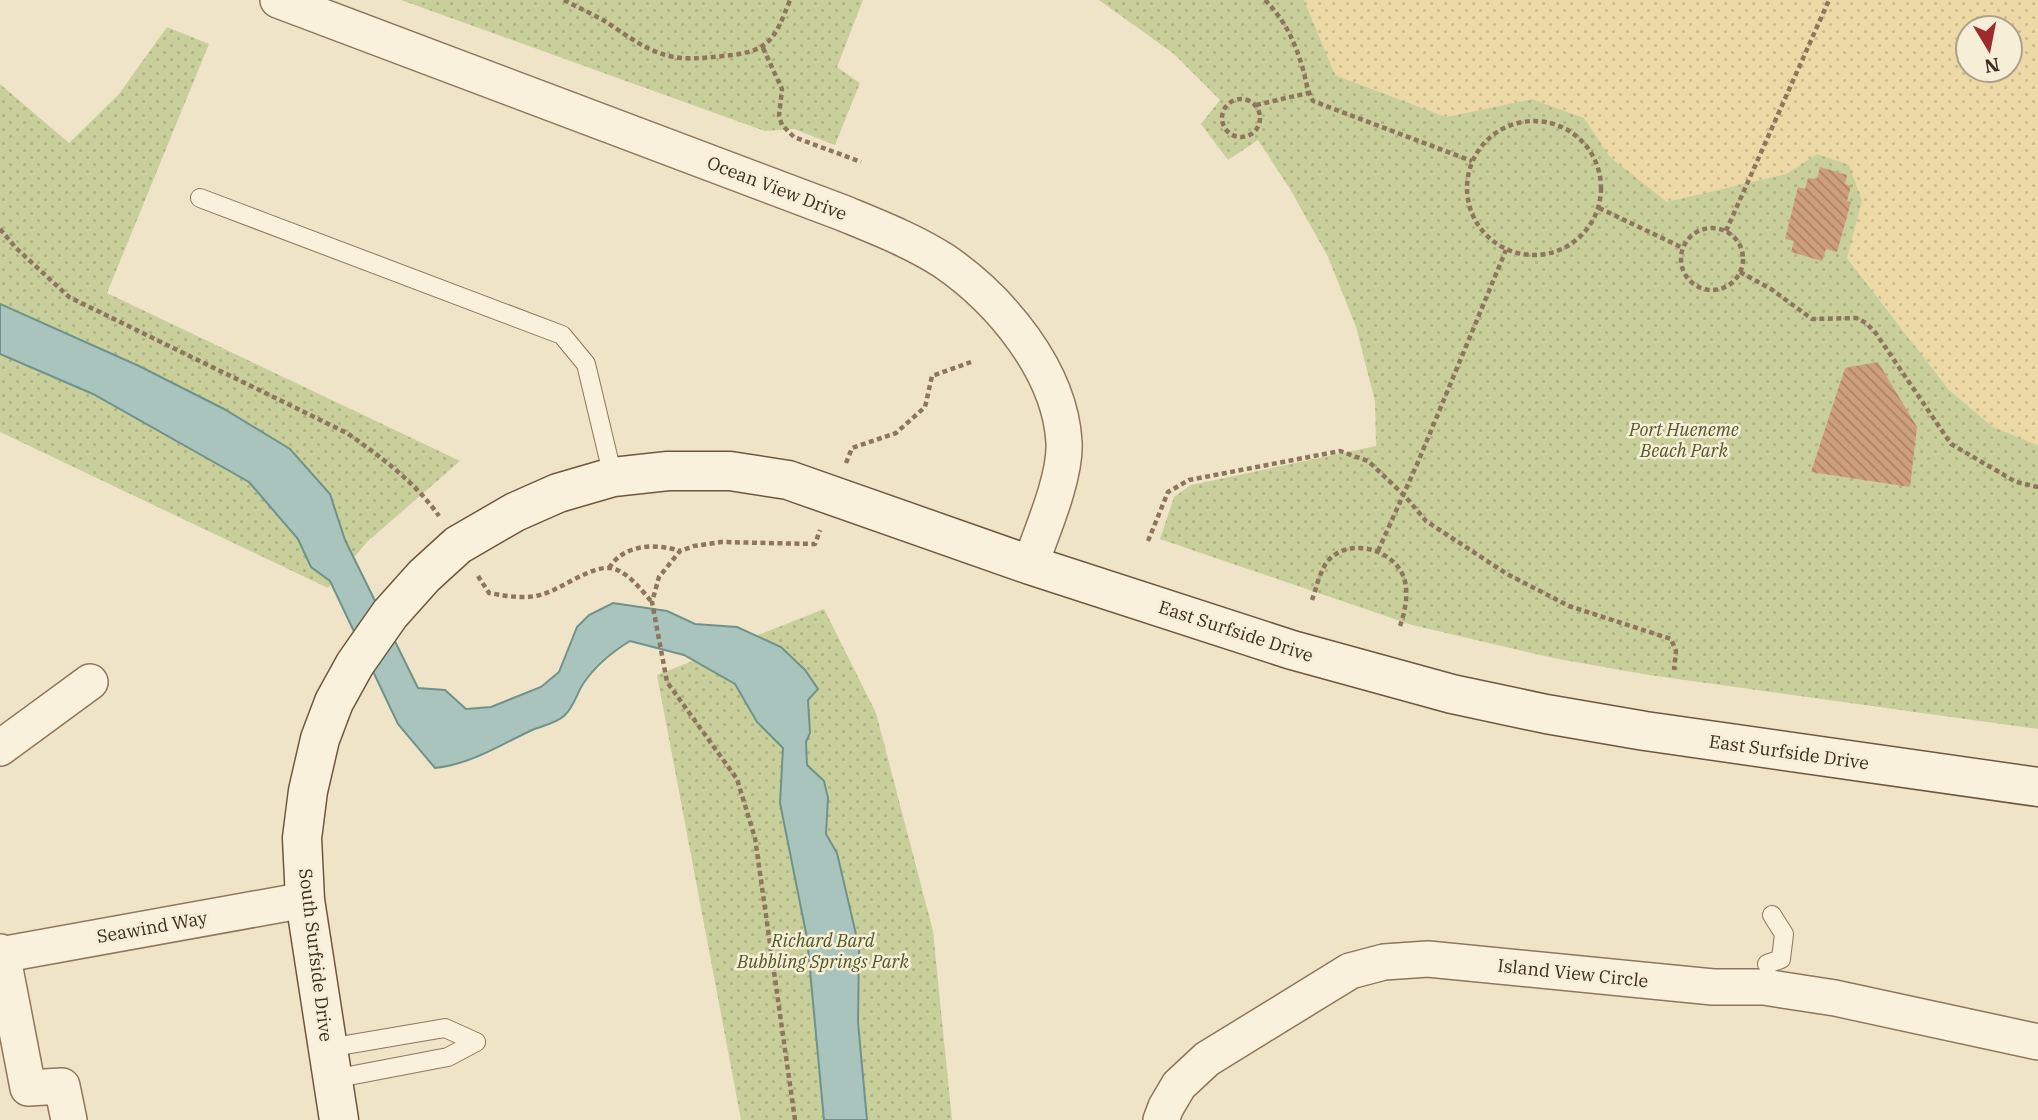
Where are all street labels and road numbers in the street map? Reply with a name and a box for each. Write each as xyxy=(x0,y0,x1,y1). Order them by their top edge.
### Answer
street label: Ocean View Drive xyxy=(704,151,850,225)
street label: East Surfside Drive xyxy=(1156,595,1316,667)
street label: East Surfside Drive xyxy=(1708,729,1870,775)
street label: South Surfside Drive xyxy=(294,867,338,1043)
street label: Seawind Way xyxy=(95,906,210,948)
street label: Island View Circle xyxy=(1496,954,1650,992)

